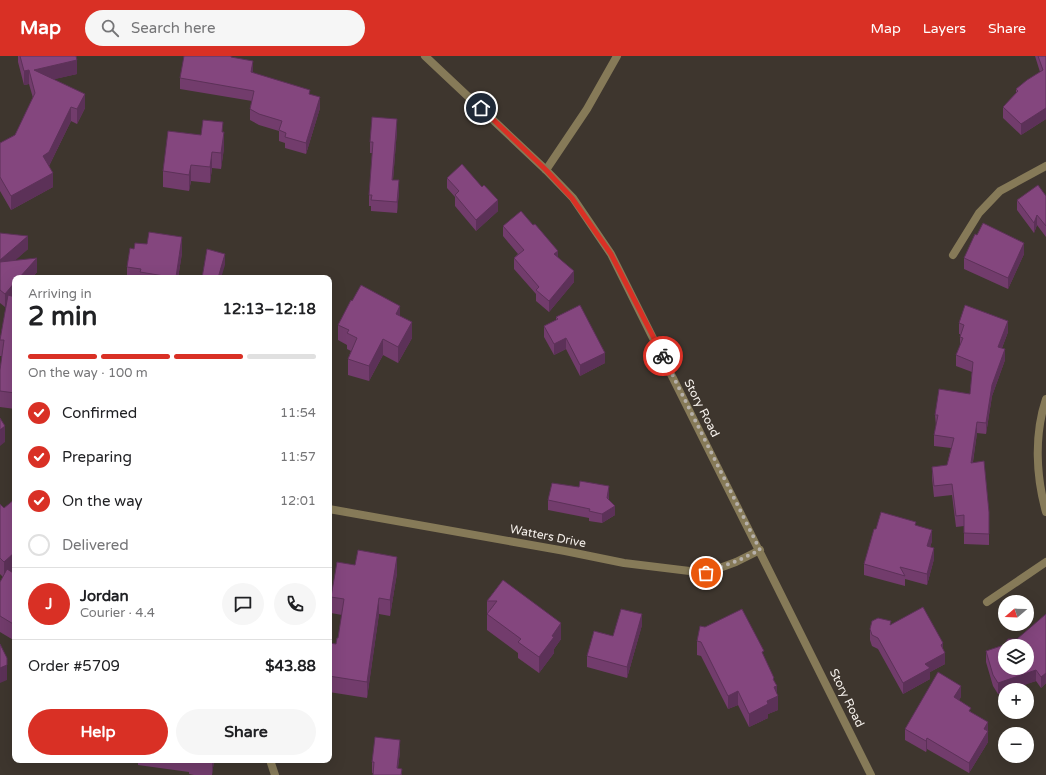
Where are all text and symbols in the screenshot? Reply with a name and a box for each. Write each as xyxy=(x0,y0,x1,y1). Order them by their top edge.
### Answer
search box xyxy=(85,10,365,46)
text: Map xyxy=(20,17,61,39)
icon: search xyxy=(99,17,121,39)
text: Search here xyxy=(131,19,215,37)
text: Map xyxy=(871,20,901,37)
text: Layers xyxy=(923,20,966,37)
text: Share xyxy=(988,20,1026,37)
pin xyxy=(464,91,498,125)
icon: home xyxy=(470,97,492,119)
text: Arriving in xyxy=(28,286,92,302)
text: 12:13–12:18 xyxy=(223,300,316,318)
text: 2 min xyxy=(28,301,97,332)
courier xyxy=(643,336,683,376)
icon: bike xyxy=(652,345,674,367)
text: On the way · 100 m xyxy=(28,365,148,381)
street label: Story Road xyxy=(681,377,723,439)
icon: check xyxy=(28,402,50,424)
text: Confirmed xyxy=(62,404,137,422)
text: 11:54 xyxy=(280,405,316,421)
icon: check xyxy=(28,446,50,468)
text: Preparing xyxy=(62,448,132,466)
text: 11:57 xyxy=(280,449,316,465)
icon: check xyxy=(28,490,50,512)
text: On the way xyxy=(62,492,142,510)
text: 12:01 xyxy=(280,493,316,509)
street label: Watters Drive xyxy=(509,522,587,550)
text: Delivered xyxy=(62,536,129,554)
pin xyxy=(689,556,723,590)
icon: bag xyxy=(695,562,717,584)
button: chat xyxy=(222,583,264,625)
button: phone xyxy=(274,583,316,625)
text: Jordan xyxy=(80,587,129,605)
text: J xyxy=(46,595,53,613)
north arrow xyxy=(998,595,1034,631)
map controls xyxy=(998,595,1034,763)
text: Courier · 4.4 xyxy=(80,605,155,621)
button: layers xyxy=(998,639,1034,675)
text: Order #5709 xyxy=(28,657,120,675)
text: $43.88 xyxy=(265,657,316,675)
street label: Story Road xyxy=(827,667,867,729)
button: + xyxy=(998,683,1034,719)
button: Help xyxy=(28,709,168,755)
button: Share xyxy=(176,709,316,755)
button: − xyxy=(998,727,1034,763)

